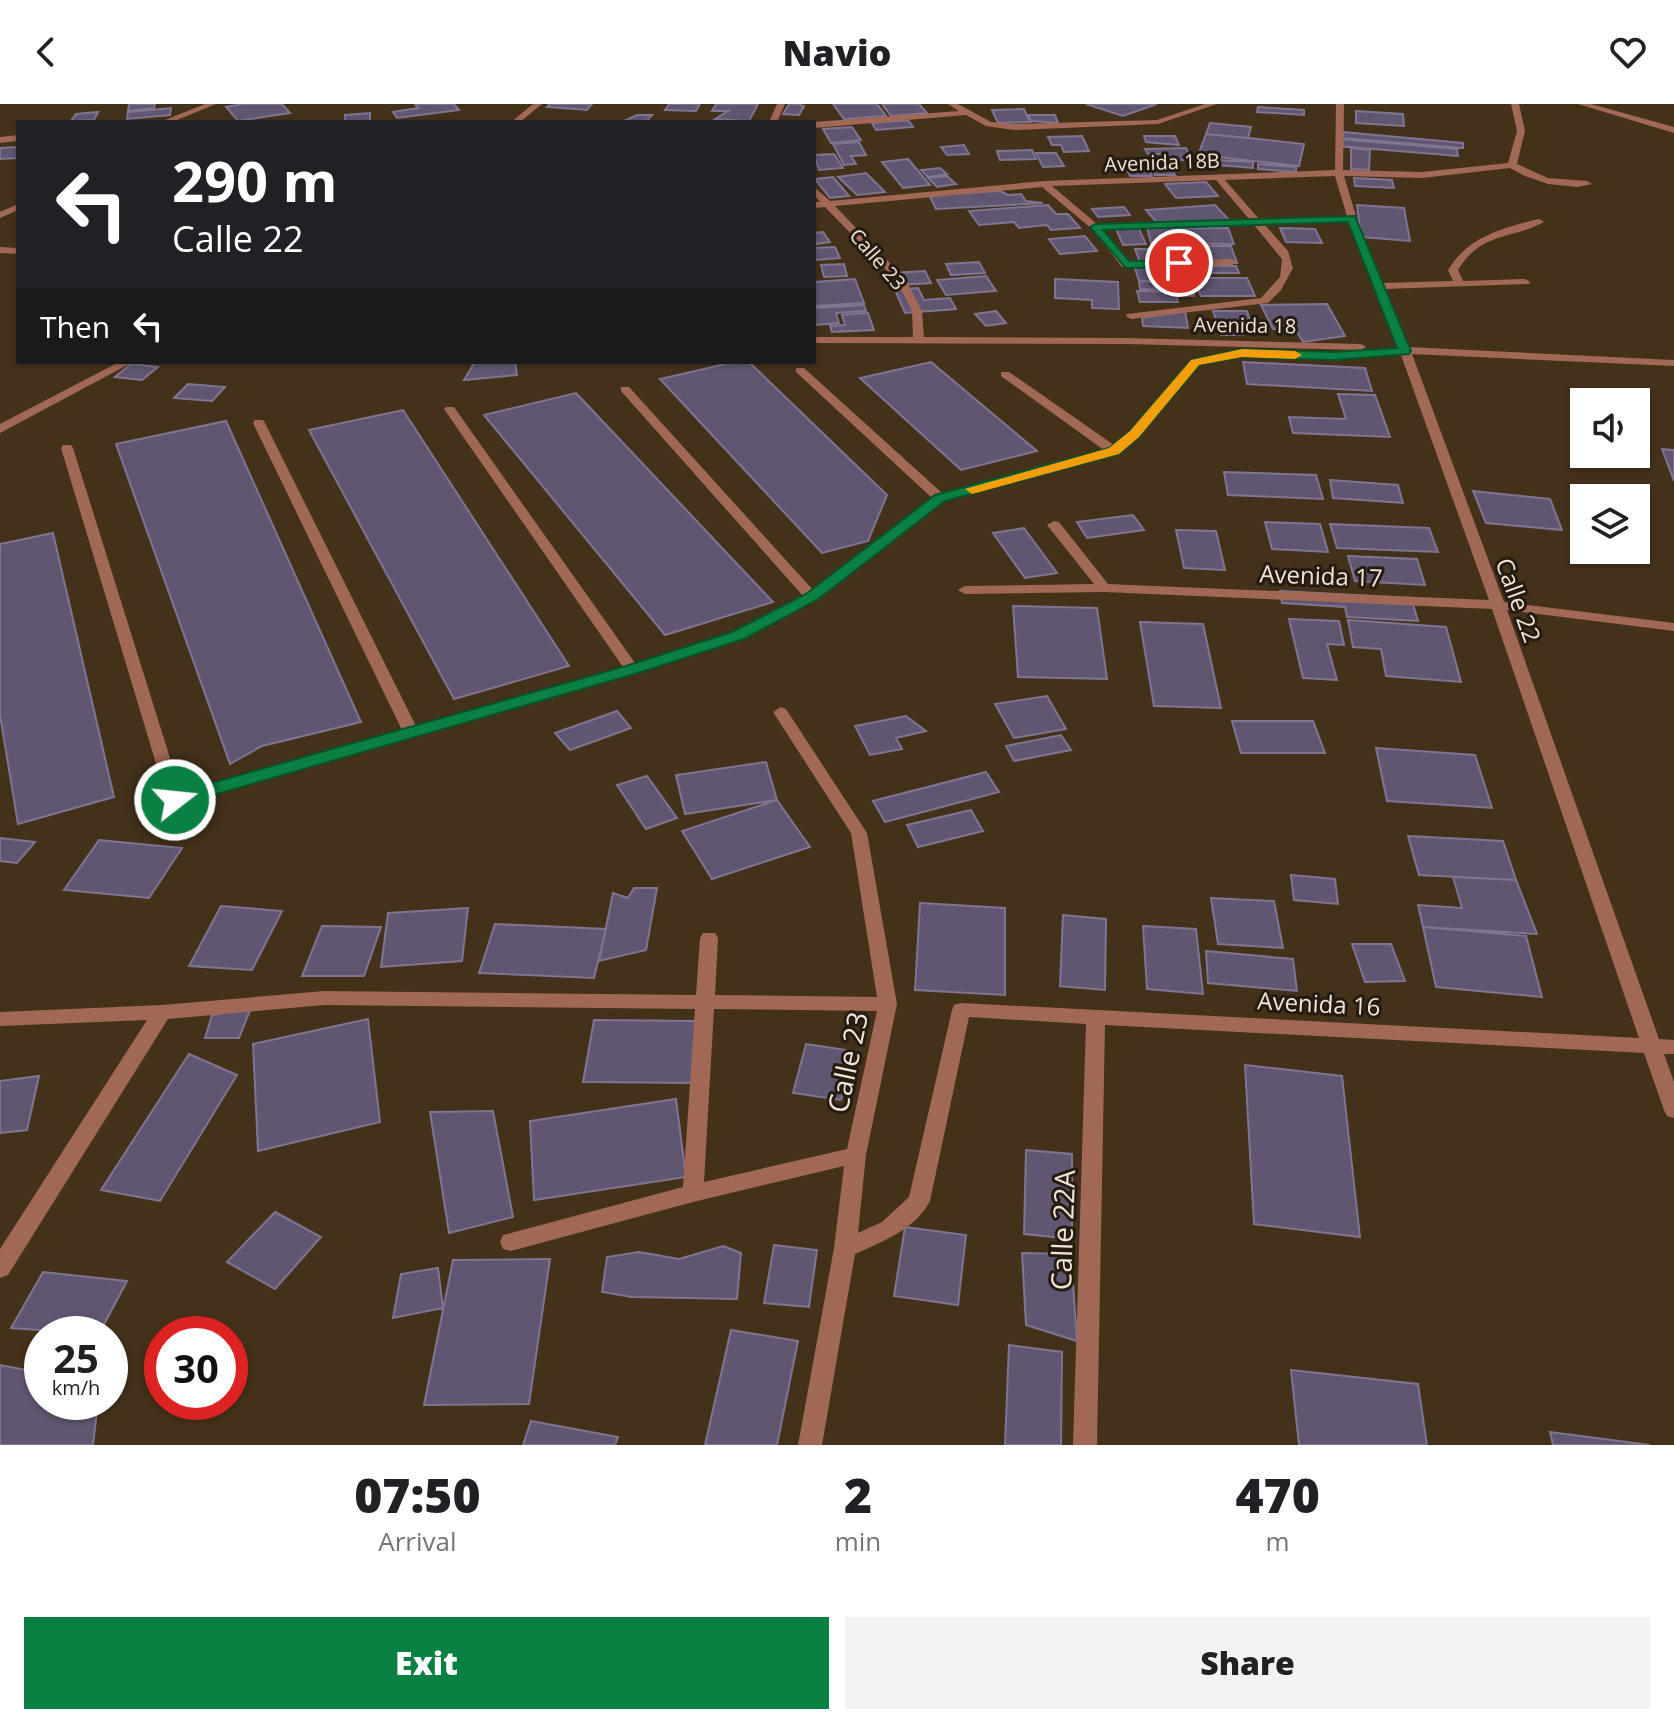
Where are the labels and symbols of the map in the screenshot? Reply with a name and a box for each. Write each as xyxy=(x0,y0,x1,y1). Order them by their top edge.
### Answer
street label: Avenida 18B xyxy=(1104,146,1220,178)
street label: Calle 23 xyxy=(844,223,912,295)
pin xyxy=(1145,229,1213,297)
street label: Avenida 18 xyxy=(1193,311,1297,339)
street label: Calle 22 xyxy=(1488,553,1550,647)
street label: Avenida 17 xyxy=(1259,556,1383,594)
position arrow xyxy=(133,758,217,842)
street label: Avenida 16 xyxy=(1257,983,1381,1023)
street label: Calle 23 xyxy=(818,1008,876,1116)
street label: Calle 22A xyxy=(1041,1169,1083,1291)
speed limit sign: 30 xyxy=(144,1316,248,1420)

